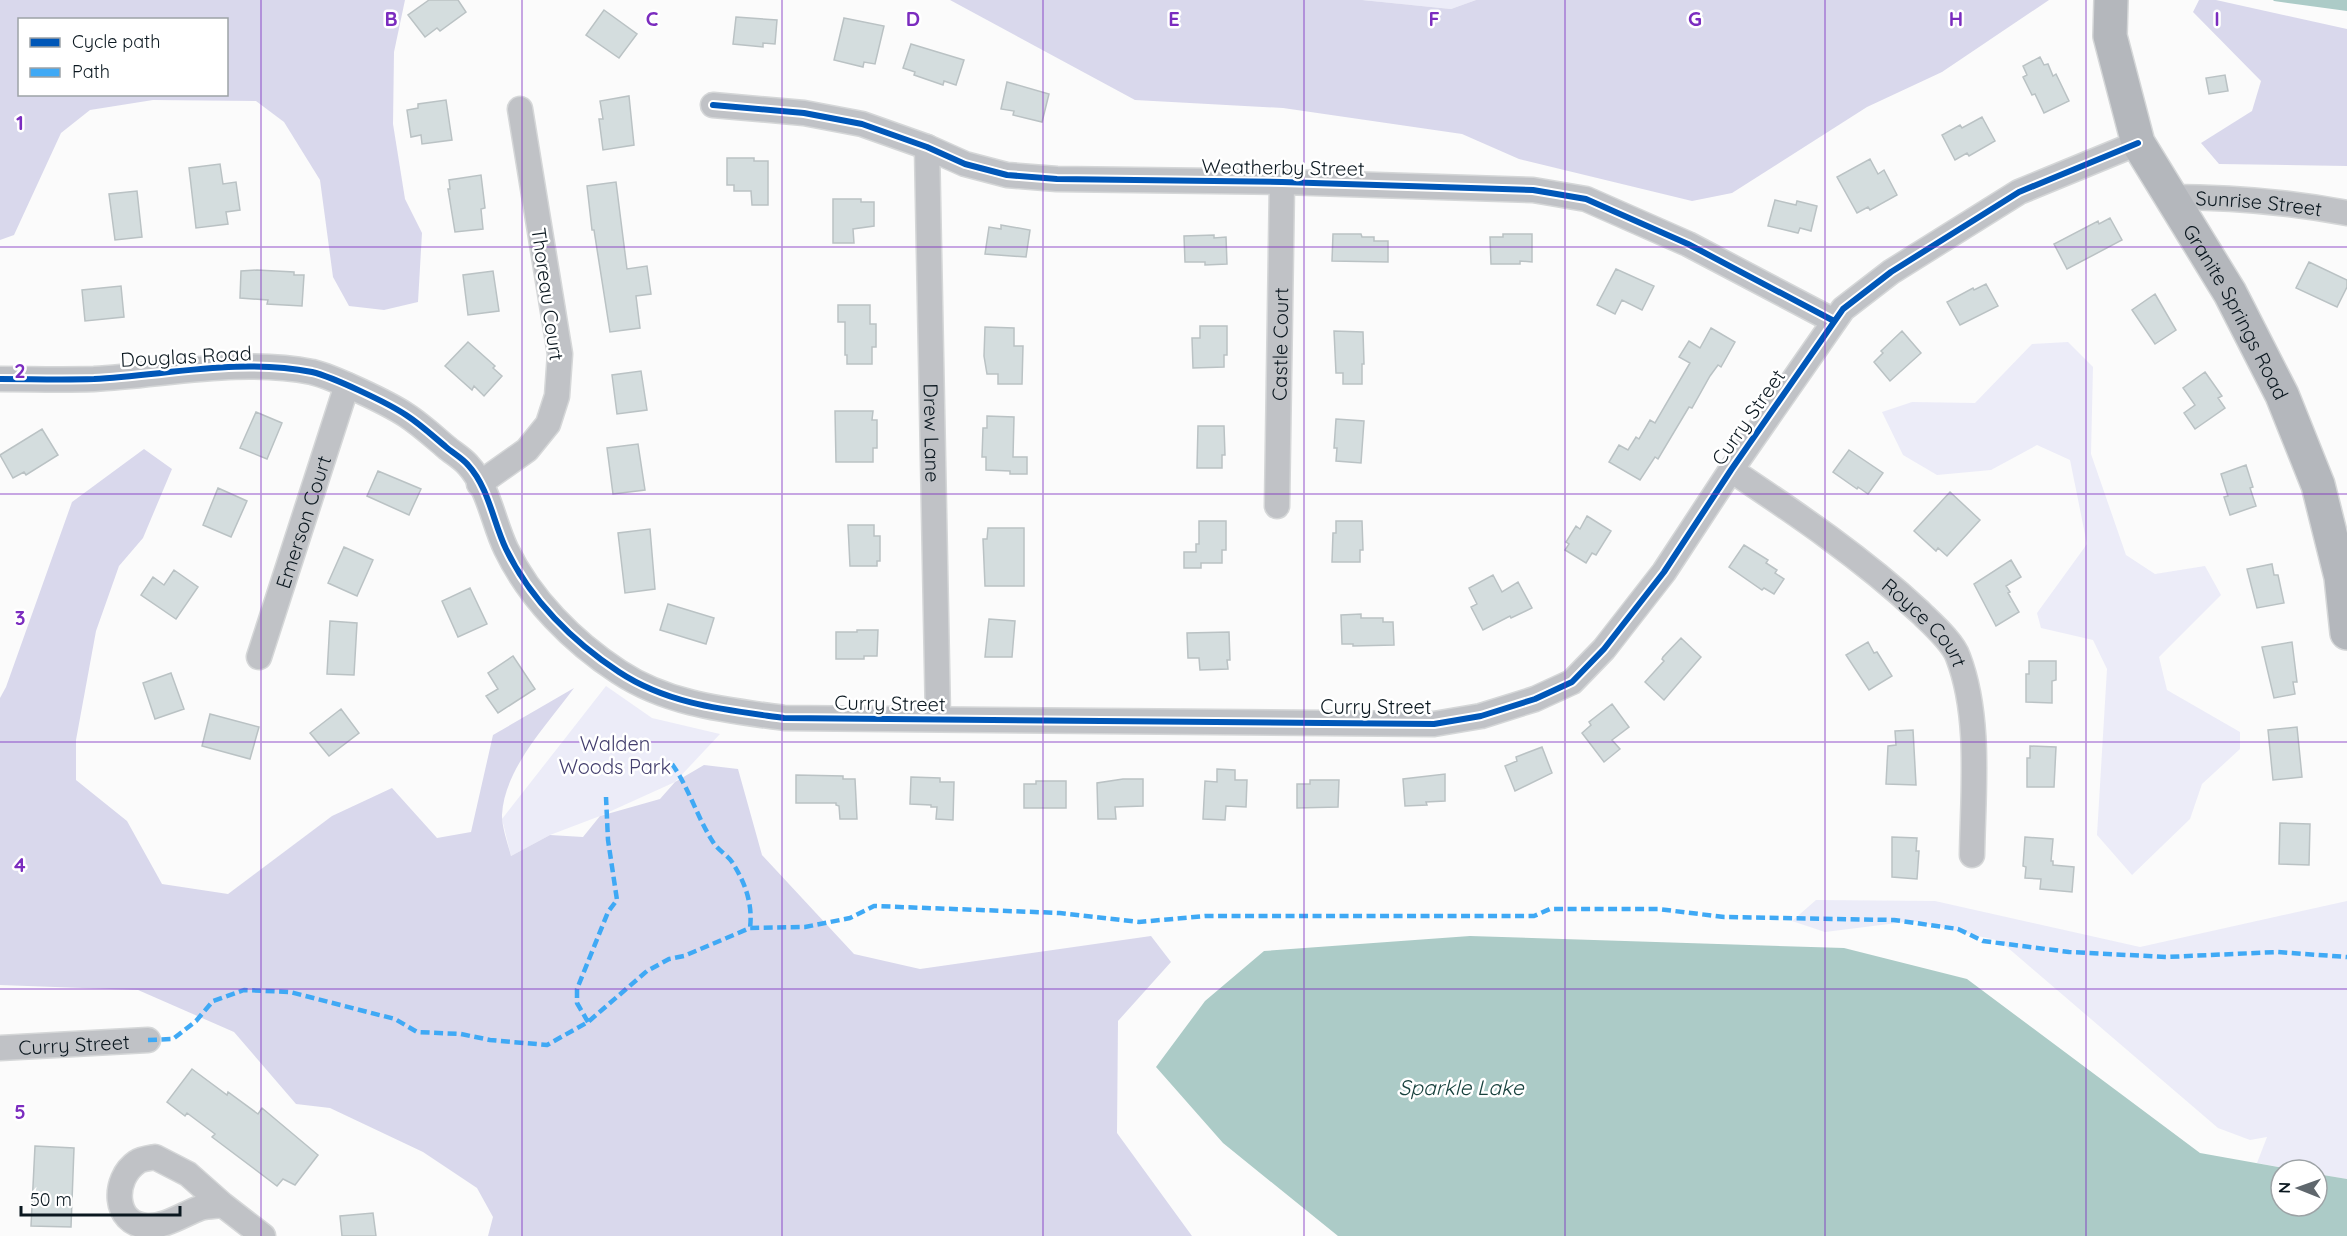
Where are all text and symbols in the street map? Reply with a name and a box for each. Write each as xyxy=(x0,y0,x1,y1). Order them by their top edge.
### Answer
text: B xyxy=(384,6,398,31)
text: C xyxy=(646,6,659,31)
text: D xyxy=(906,6,920,31)
text: E xyxy=(1168,6,1180,31)
text: F xyxy=(1428,6,1440,31)
text: G xyxy=(1688,6,1702,31)
text: H xyxy=(1949,6,1963,31)
text: I xyxy=(2214,6,2220,31)
legend xyxy=(18,18,228,96)
text: Cycle path xyxy=(72,30,160,53)
text: Path xyxy=(72,60,110,83)
text: 1 xyxy=(16,110,24,135)
street label: Weatherby Street xyxy=(1201,153,1365,181)
street label: Sunrise Street xyxy=(2195,185,2324,221)
street label: Granite Springs Road xyxy=(2178,219,2295,404)
street label: Thoreau Court xyxy=(526,226,570,362)
street label: Castle Court xyxy=(1266,287,1293,401)
street label: Douglas Road xyxy=(120,340,252,372)
text: 2 xyxy=(14,358,26,383)
street label: Curry Street xyxy=(1706,364,1790,470)
street label: Drew Lane xyxy=(919,383,946,483)
street label: Emerson Court xyxy=(270,452,336,591)
street label: Royce Court xyxy=(1877,572,1973,670)
text: 3 xyxy=(15,605,25,630)
street label: Curry Street xyxy=(834,690,946,716)
street label: Curry Street xyxy=(1320,694,1432,719)
park label: Walden Woods Park xyxy=(559,731,671,779)
text: 4 xyxy=(14,852,26,877)
street label: Curry Street xyxy=(18,1029,130,1059)
water label: Sparkle Lake xyxy=(1398,1074,1525,1100)
text: 5 xyxy=(14,1099,26,1124)
north arrow xyxy=(2269,1158,2329,1218)
scale bar xyxy=(21,1179,180,1217)
text: N xyxy=(2274,1182,2294,1194)
text: 50 m xyxy=(30,1188,72,1211)

